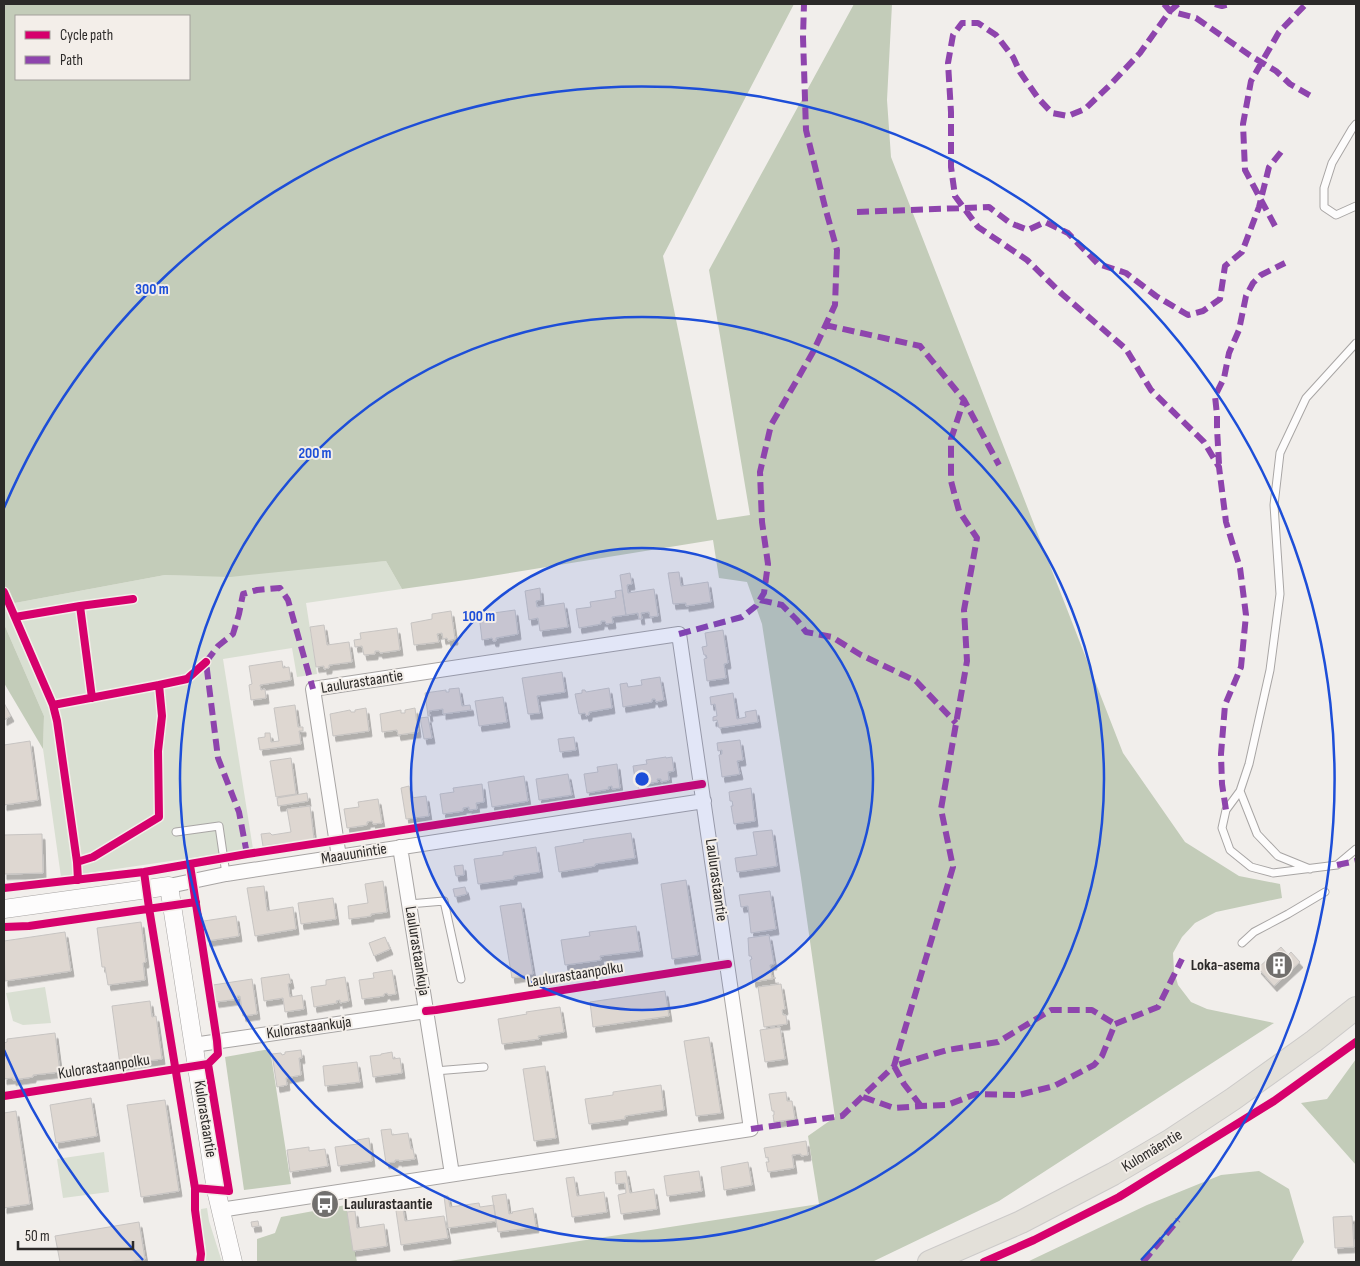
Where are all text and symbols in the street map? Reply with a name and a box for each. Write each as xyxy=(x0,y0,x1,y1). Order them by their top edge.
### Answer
legend xyxy=(15,15,190,80)
text: Cycle path xyxy=(60,26,113,45)
text: Path xyxy=(60,51,83,70)
text: 300 m xyxy=(135,280,169,299)
text: 200 m xyxy=(298,444,332,463)
text: 100 m xyxy=(463,607,495,626)
street label: Laulurastaantie xyxy=(320,666,404,698)
centre of rings xyxy=(633,770,651,788)
street label: Laulurastaantie xyxy=(701,838,731,922)
street label: Maauunintie xyxy=(320,839,388,869)
street label: Laulurastaankuja xyxy=(401,905,433,997)
building icon: Loka-asema xyxy=(1264,950,1294,980)
place label: Loka-asema xyxy=(1191,956,1260,975)
street label: Laulurastaanpolku xyxy=(525,958,625,992)
street label: Kulorastaankuja xyxy=(265,1013,353,1043)
street label: Kulorastaanpolku xyxy=(57,1050,151,1084)
street label: Kulorastaantie xyxy=(190,1079,220,1159)
street label: Kulomäentie xyxy=(1118,1125,1186,1177)
bus stop icon: Laulurastaantie xyxy=(310,1189,340,1219)
place label: Laulurastaantie xyxy=(344,1195,433,1214)
scale bar xyxy=(18,1218,132,1250)
text: 50 m xyxy=(25,1227,50,1246)

